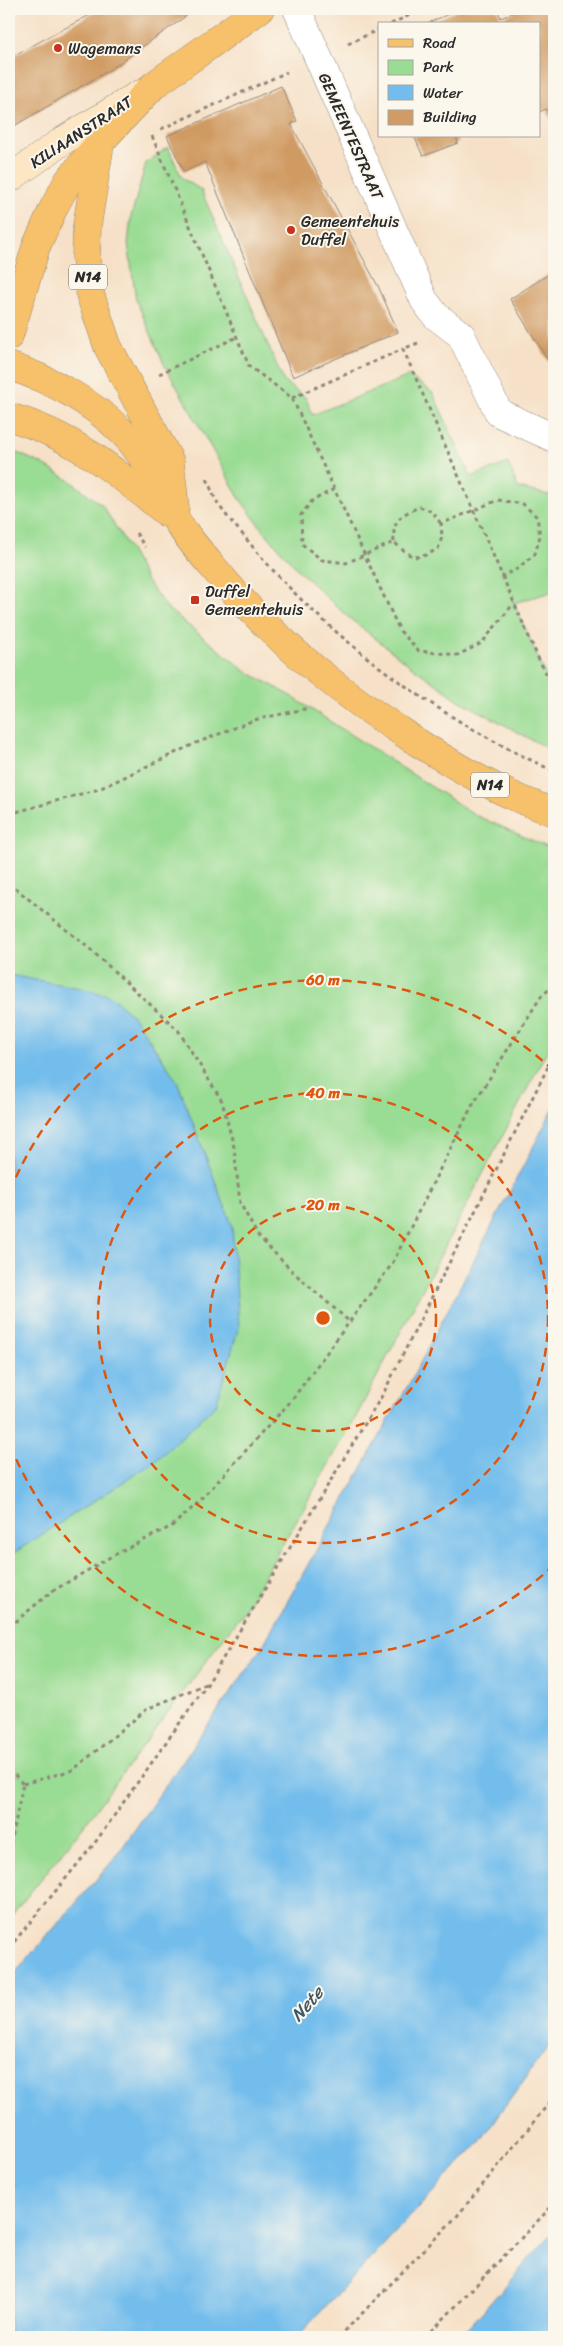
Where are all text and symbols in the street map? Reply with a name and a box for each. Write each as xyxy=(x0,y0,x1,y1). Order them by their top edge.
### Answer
legend xyxy=(378,22,540,138)
text: Road xyxy=(423,30,456,56)
place label: Wagemans xyxy=(68,34,142,63)
marker: Wagemans xyxy=(52,42,64,54)
text: Park xyxy=(423,54,454,80)
street label: GEMEENTESTRAAT xyxy=(310,68,393,206)
text: Water xyxy=(423,80,463,106)
street label: KILIAANSTRAAT xyxy=(23,87,139,176)
text: Building xyxy=(423,104,477,130)
place label: Gemeentehuis Duffel xyxy=(301,207,400,254)
marker: Gemeentehuis Duffel xyxy=(285,224,297,236)
road number: N14 xyxy=(69,264,107,290)
place label: Duffel Gemeentehuis xyxy=(205,577,304,624)
marker: Duffel Gemeentehuis xyxy=(189,594,201,606)
road number: N14 xyxy=(471,772,509,798)
text: 60 m xyxy=(305,967,340,993)
text: 40 m xyxy=(305,1080,341,1106)
text: 20 m xyxy=(305,1192,340,1218)
centre of rings xyxy=(314,1309,332,1327)
water label: Nete xyxy=(282,1978,333,2029)

